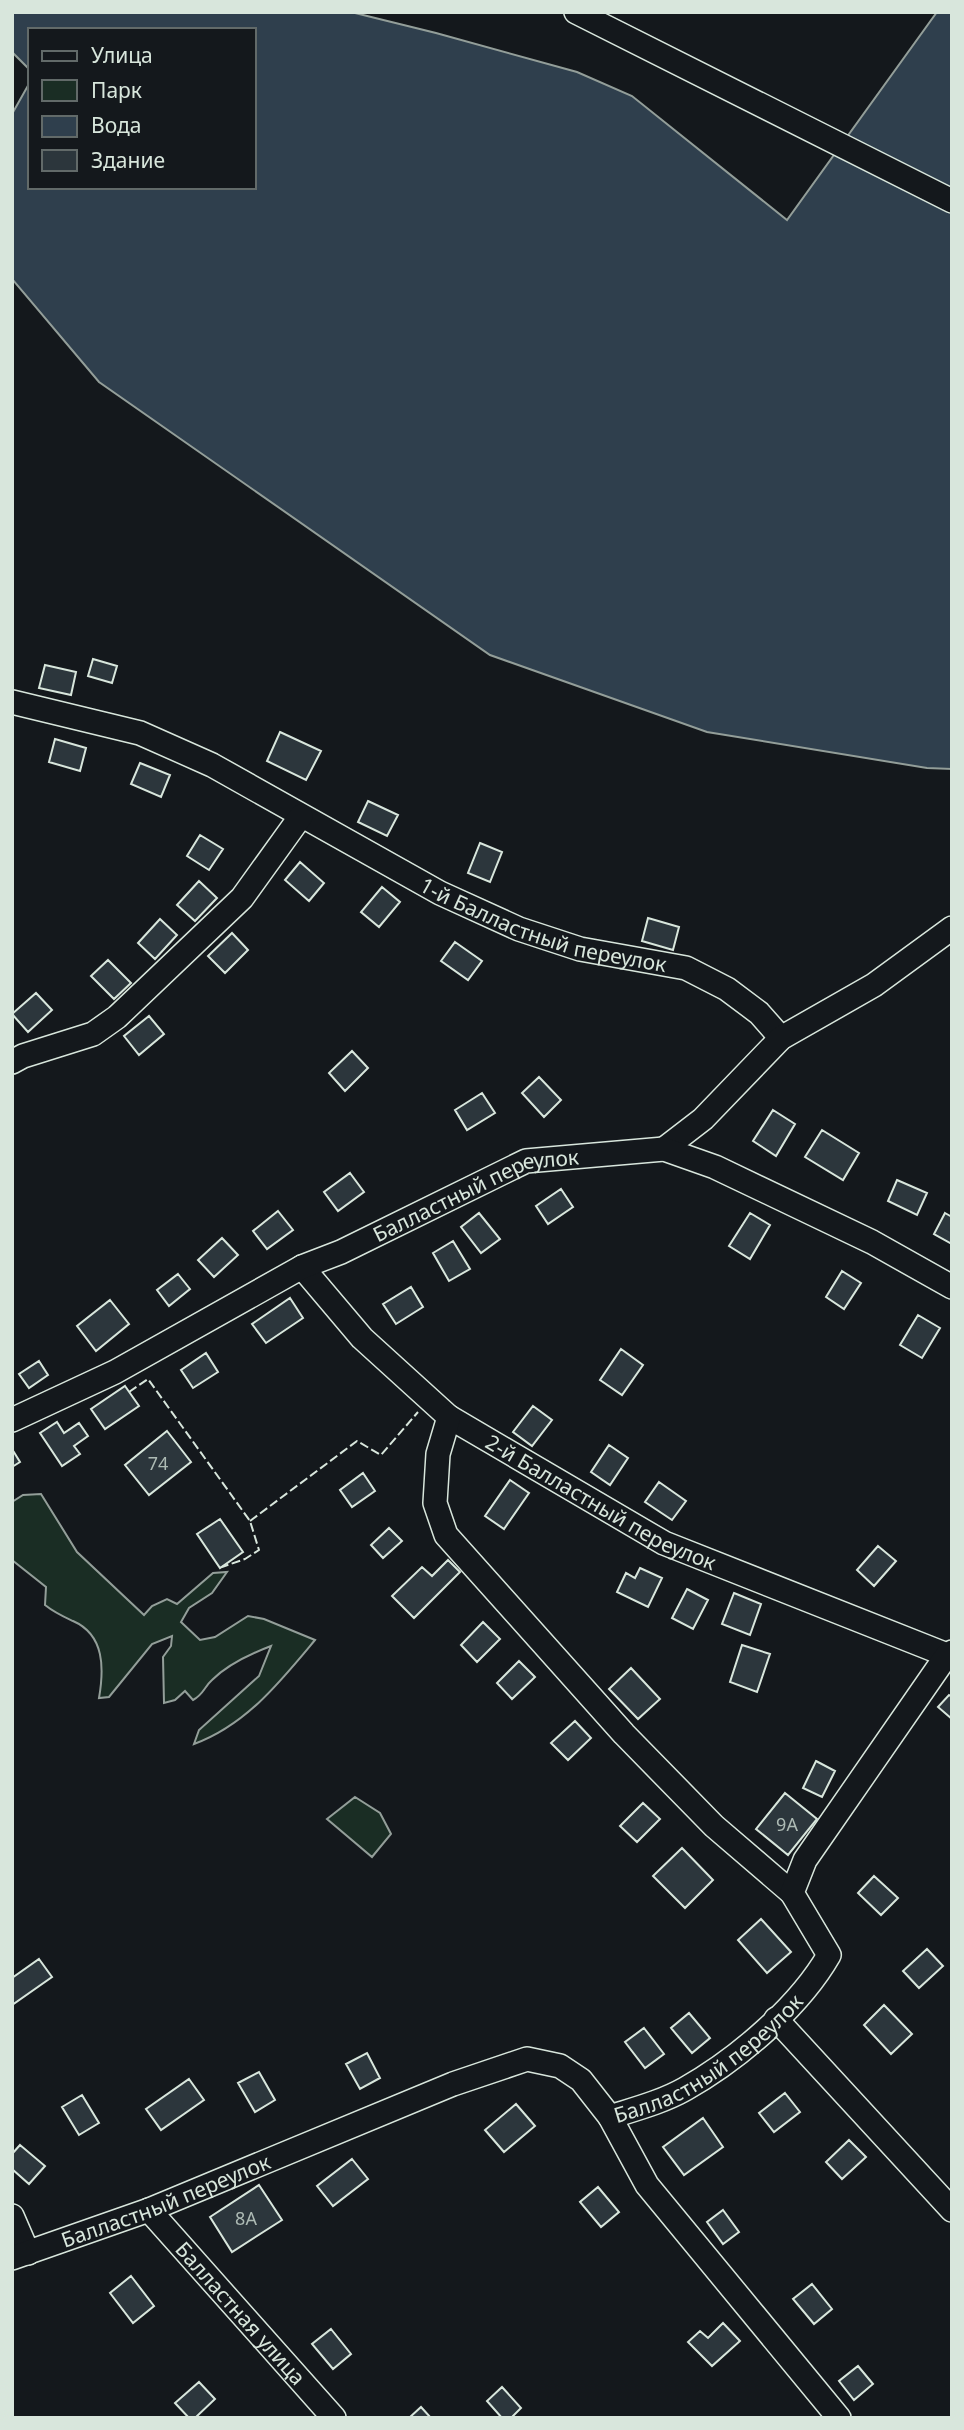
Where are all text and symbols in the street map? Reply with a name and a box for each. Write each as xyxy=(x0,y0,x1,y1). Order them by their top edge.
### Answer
legend xyxy=(28,28,256,189)
text: Улица xyxy=(91,41,153,69)
text: Парк xyxy=(91,76,142,104)
text: Вода xyxy=(91,111,141,139)
text: Здание xyxy=(91,146,165,174)
street label: 1-й Балластный переулок xyxy=(415,871,669,978)
street label: Балластный переулок xyxy=(368,1142,580,1248)
street label: 2-й Балластный переулок xyxy=(481,1428,720,1576)
house number: 74 xyxy=(148,1451,168,1475)
house number: 9А xyxy=(776,1812,798,1836)
street label: Балластный переулок xyxy=(610,1988,809,2129)
street label: Балластный переулок xyxy=(57,2147,274,2254)
house number: 8А xyxy=(235,2206,257,2230)
street label: Балластная улица xyxy=(170,2236,312,2391)

